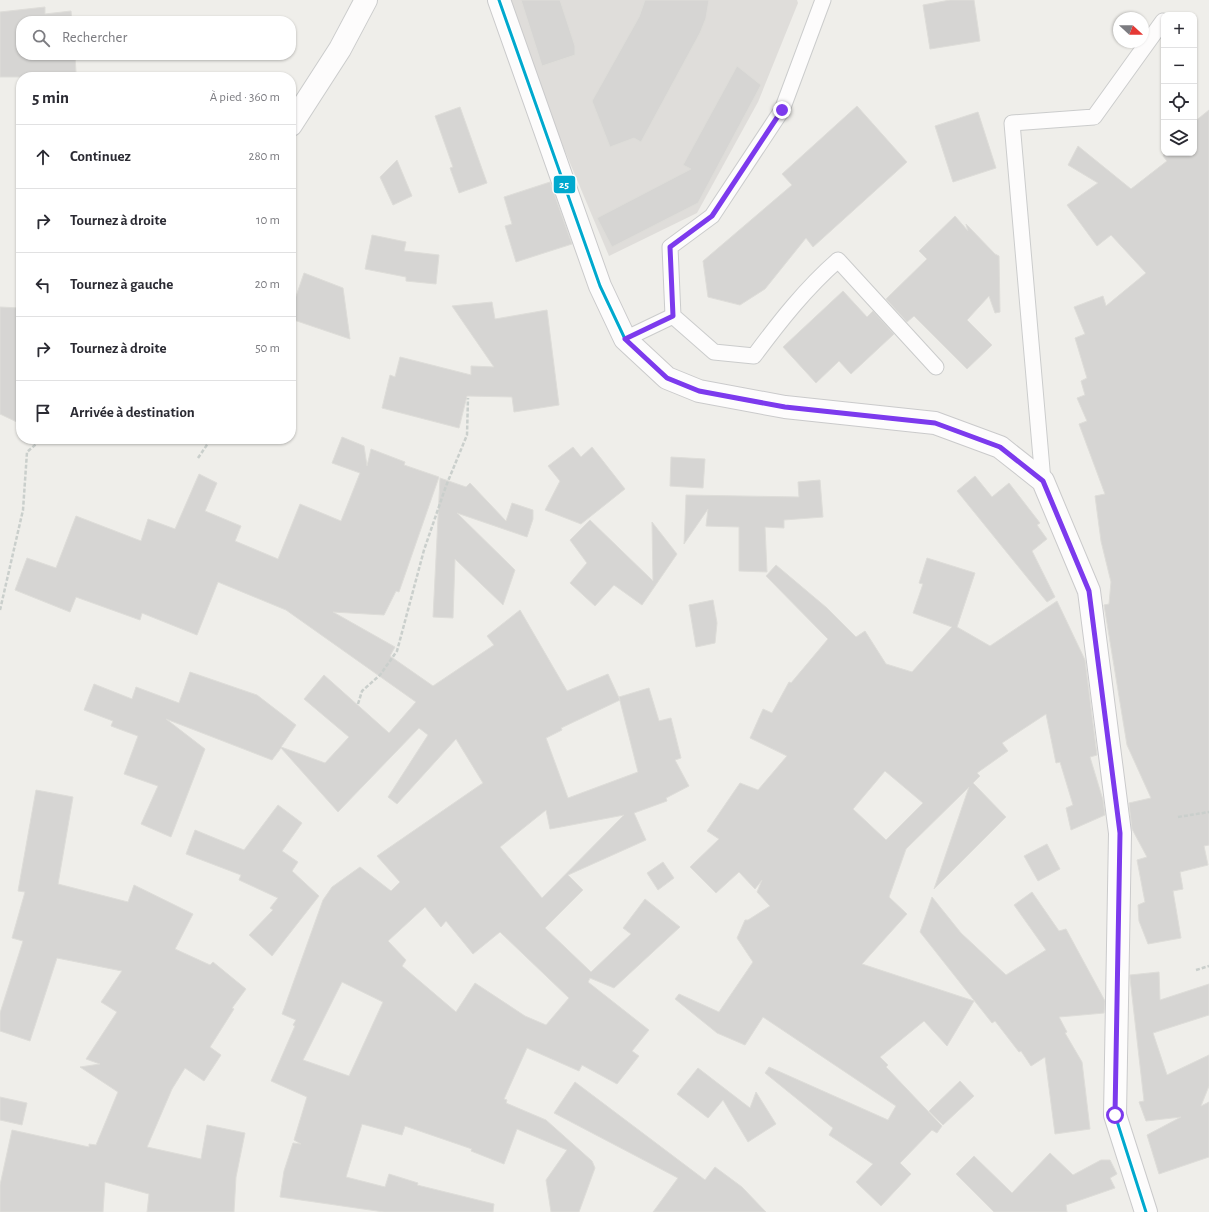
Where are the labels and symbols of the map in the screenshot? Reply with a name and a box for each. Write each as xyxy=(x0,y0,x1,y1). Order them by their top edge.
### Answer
north arrow xyxy=(1113,12,1149,48)
route end xyxy=(773,101,791,119)
line badge: 25 xyxy=(553,175,576,194)
text: 25 xyxy=(559,179,569,190)
route start xyxy=(1106,1106,1124,1124)

